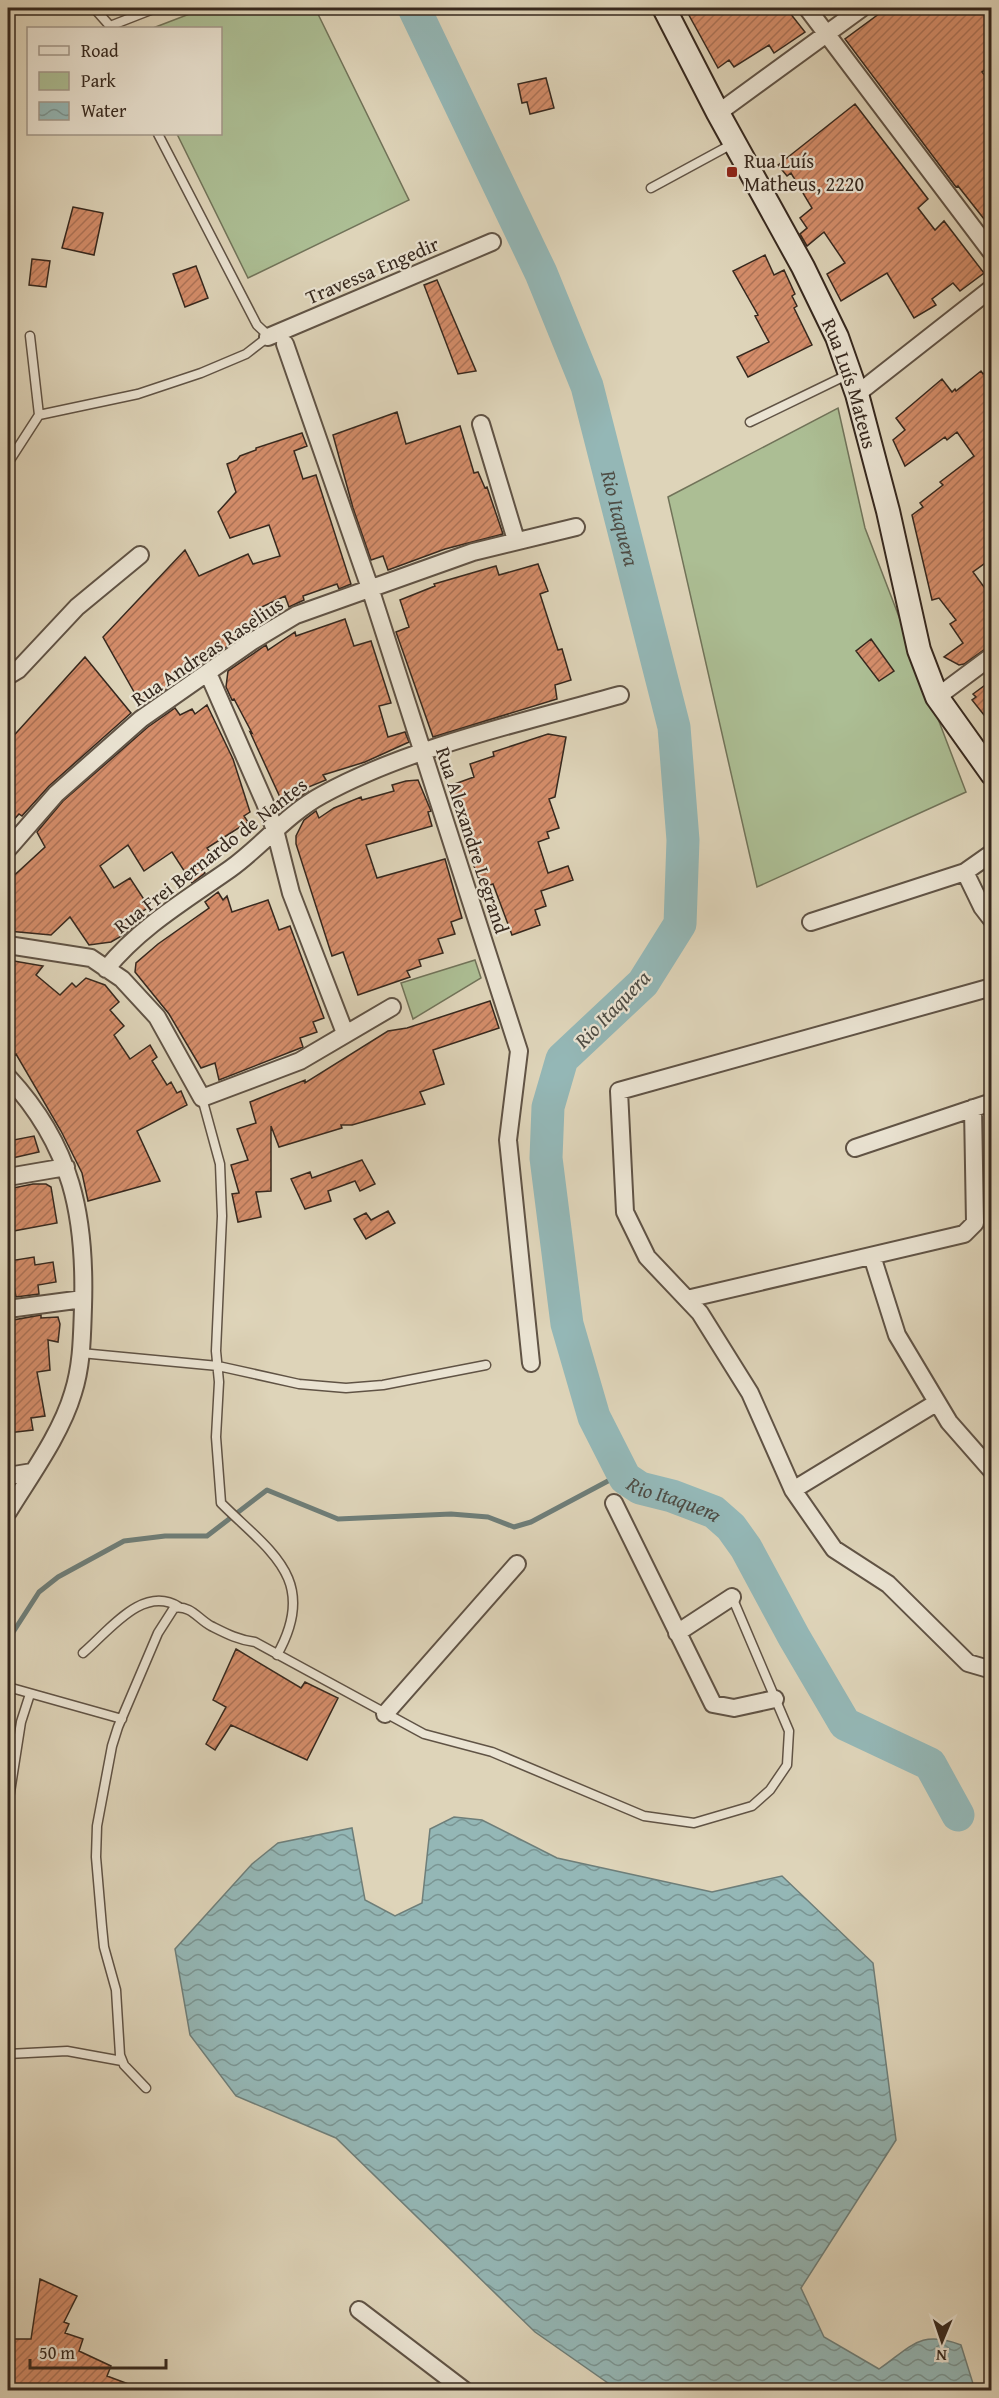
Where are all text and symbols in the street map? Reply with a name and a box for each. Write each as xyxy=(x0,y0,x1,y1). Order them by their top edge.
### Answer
legend xyxy=(27,27,222,135)
text: Road xyxy=(81,37,119,64)
text: Park xyxy=(81,67,117,94)
text: Water xyxy=(81,97,127,124)
place label: Rua Luís Matheus, 2220 xyxy=(744,146,864,198)
marker: Rua Luís Matheus, 2220 xyxy=(725,165,739,179)
street label: Travessa Engedir xyxy=(301,229,443,311)
street label: Rua Luís Mateus xyxy=(815,313,885,452)
water label: Rio Itaquera xyxy=(593,466,648,570)
street label: Rua Andreas Raselius xyxy=(125,589,289,713)
street label: Rua Alexandre Legrand xyxy=(429,743,517,937)
street label: Rua Frei Bernardo de Nantes xyxy=(107,770,313,940)
water label: Rio Itaquera xyxy=(566,963,657,1056)
water label: Rio Itaquera xyxy=(620,1468,730,1529)
north arrow xyxy=(912,2311,972,2371)
scale bar xyxy=(30,2332,166,2370)
text: 50 m xyxy=(39,2339,75,2366)
text: N xyxy=(935,2344,947,2368)

